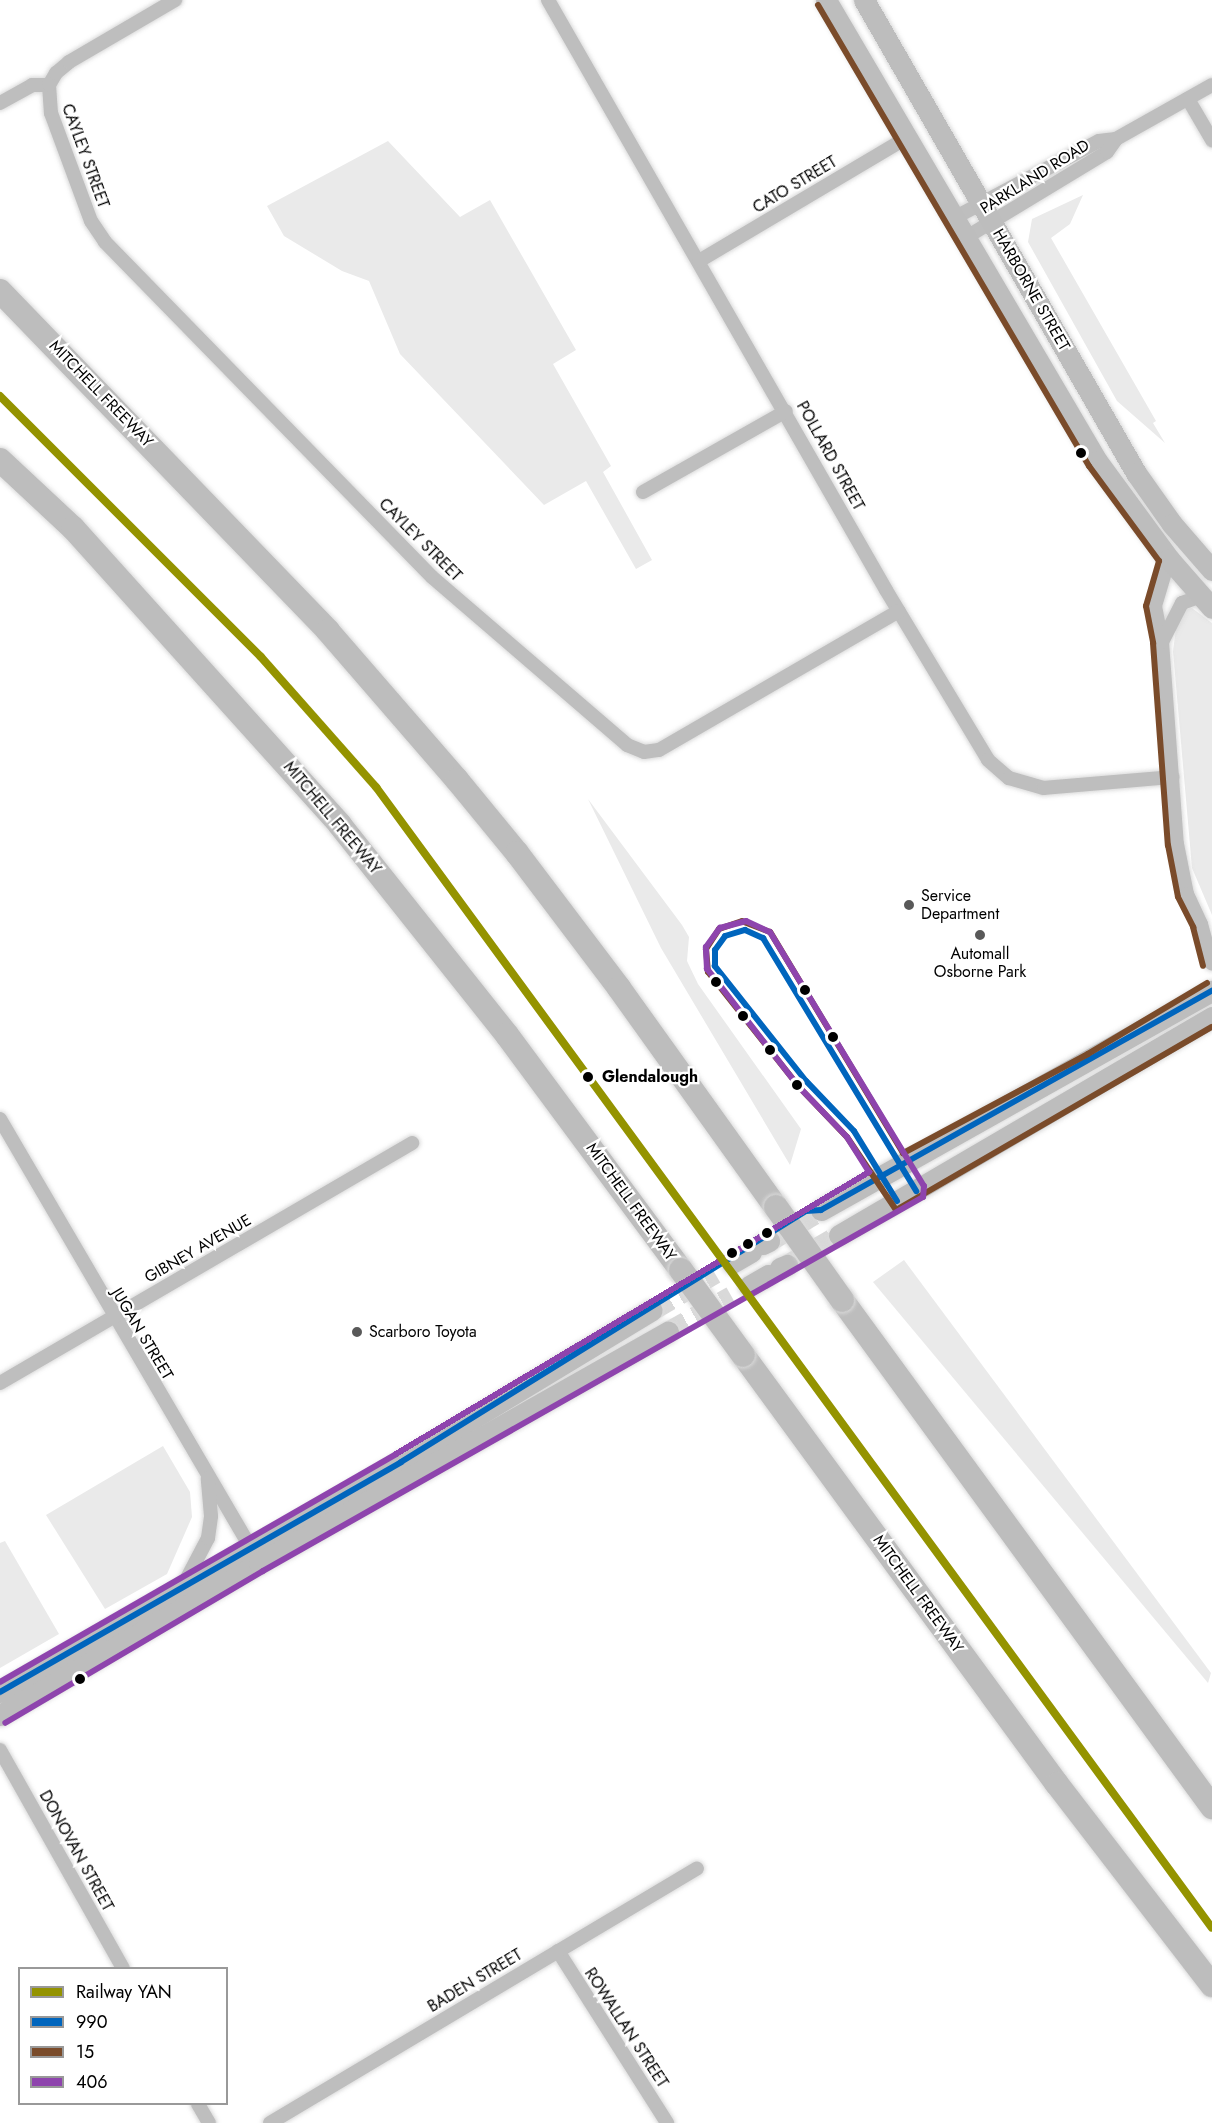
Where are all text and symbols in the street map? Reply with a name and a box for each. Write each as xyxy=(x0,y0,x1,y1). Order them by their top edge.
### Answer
street label: CAYLEY STREET xyxy=(57,101,113,211)
street label: PARKLAND ROAD xyxy=(977,136,1093,218)
street label: CATO STREET xyxy=(750,152,840,218)
street label: HARBORNE STREET xyxy=(988,226,1074,354)
street label: MITCHELL FREEWAY xyxy=(45,337,157,451)
street label: POLLARD STREET xyxy=(792,398,868,514)
unlabelled marker xyxy=(1075,447,1087,459)
street label: CAYLEY STREET xyxy=(375,495,465,585)
street label: MITCHELL FREEWAY xyxy=(279,758,385,878)
place label: Service Department xyxy=(921,886,999,924)
marker: Service Department xyxy=(902,898,916,912)
marker: Automall Osborne Park xyxy=(973,928,987,942)
place label: Automall Osborne Park xyxy=(934,944,1026,982)
unlabelled marker xyxy=(710,976,722,988)
unlabelled marker xyxy=(799,984,811,996)
unlabelled marker xyxy=(737,1010,749,1022)
unlabelled marker xyxy=(827,1031,839,1043)
unlabelled marker xyxy=(764,1044,776,1056)
place label: Glendalough xyxy=(602,1067,698,1087)
marker: Glendalough xyxy=(579,1068,597,1086)
unlabelled marker xyxy=(791,1079,803,1091)
street label: MITCHELL FREEWAY xyxy=(582,1139,680,1265)
street label: GIBNEY AVENUE xyxy=(141,1211,255,1287)
unlabelled marker xyxy=(761,1227,773,1239)
unlabelled marker xyxy=(742,1238,754,1250)
unlabelled marker xyxy=(726,1247,738,1259)
street label: JUGAN STREET xyxy=(107,1285,177,1383)
place label: Scarboro Toyota xyxy=(369,1322,477,1342)
marker: Scarboro Toyota xyxy=(350,1325,364,1339)
street label: MITCHELL FREEWAY xyxy=(869,1531,967,1657)
unlabelled marker xyxy=(74,1673,86,1685)
street label: DONOVAN STREET xyxy=(35,1787,117,1915)
street label: BADEN STREET xyxy=(424,1945,526,2017)
street label: ROWALLAN STREET xyxy=(580,1965,672,2091)
legend xyxy=(18,1967,228,2105)
text: Railway YAN xyxy=(76,1979,172,2005)
text: 990 xyxy=(76,2009,108,2035)
text: 15 xyxy=(76,2039,94,2065)
text: 406 xyxy=(76,2069,108,2095)

